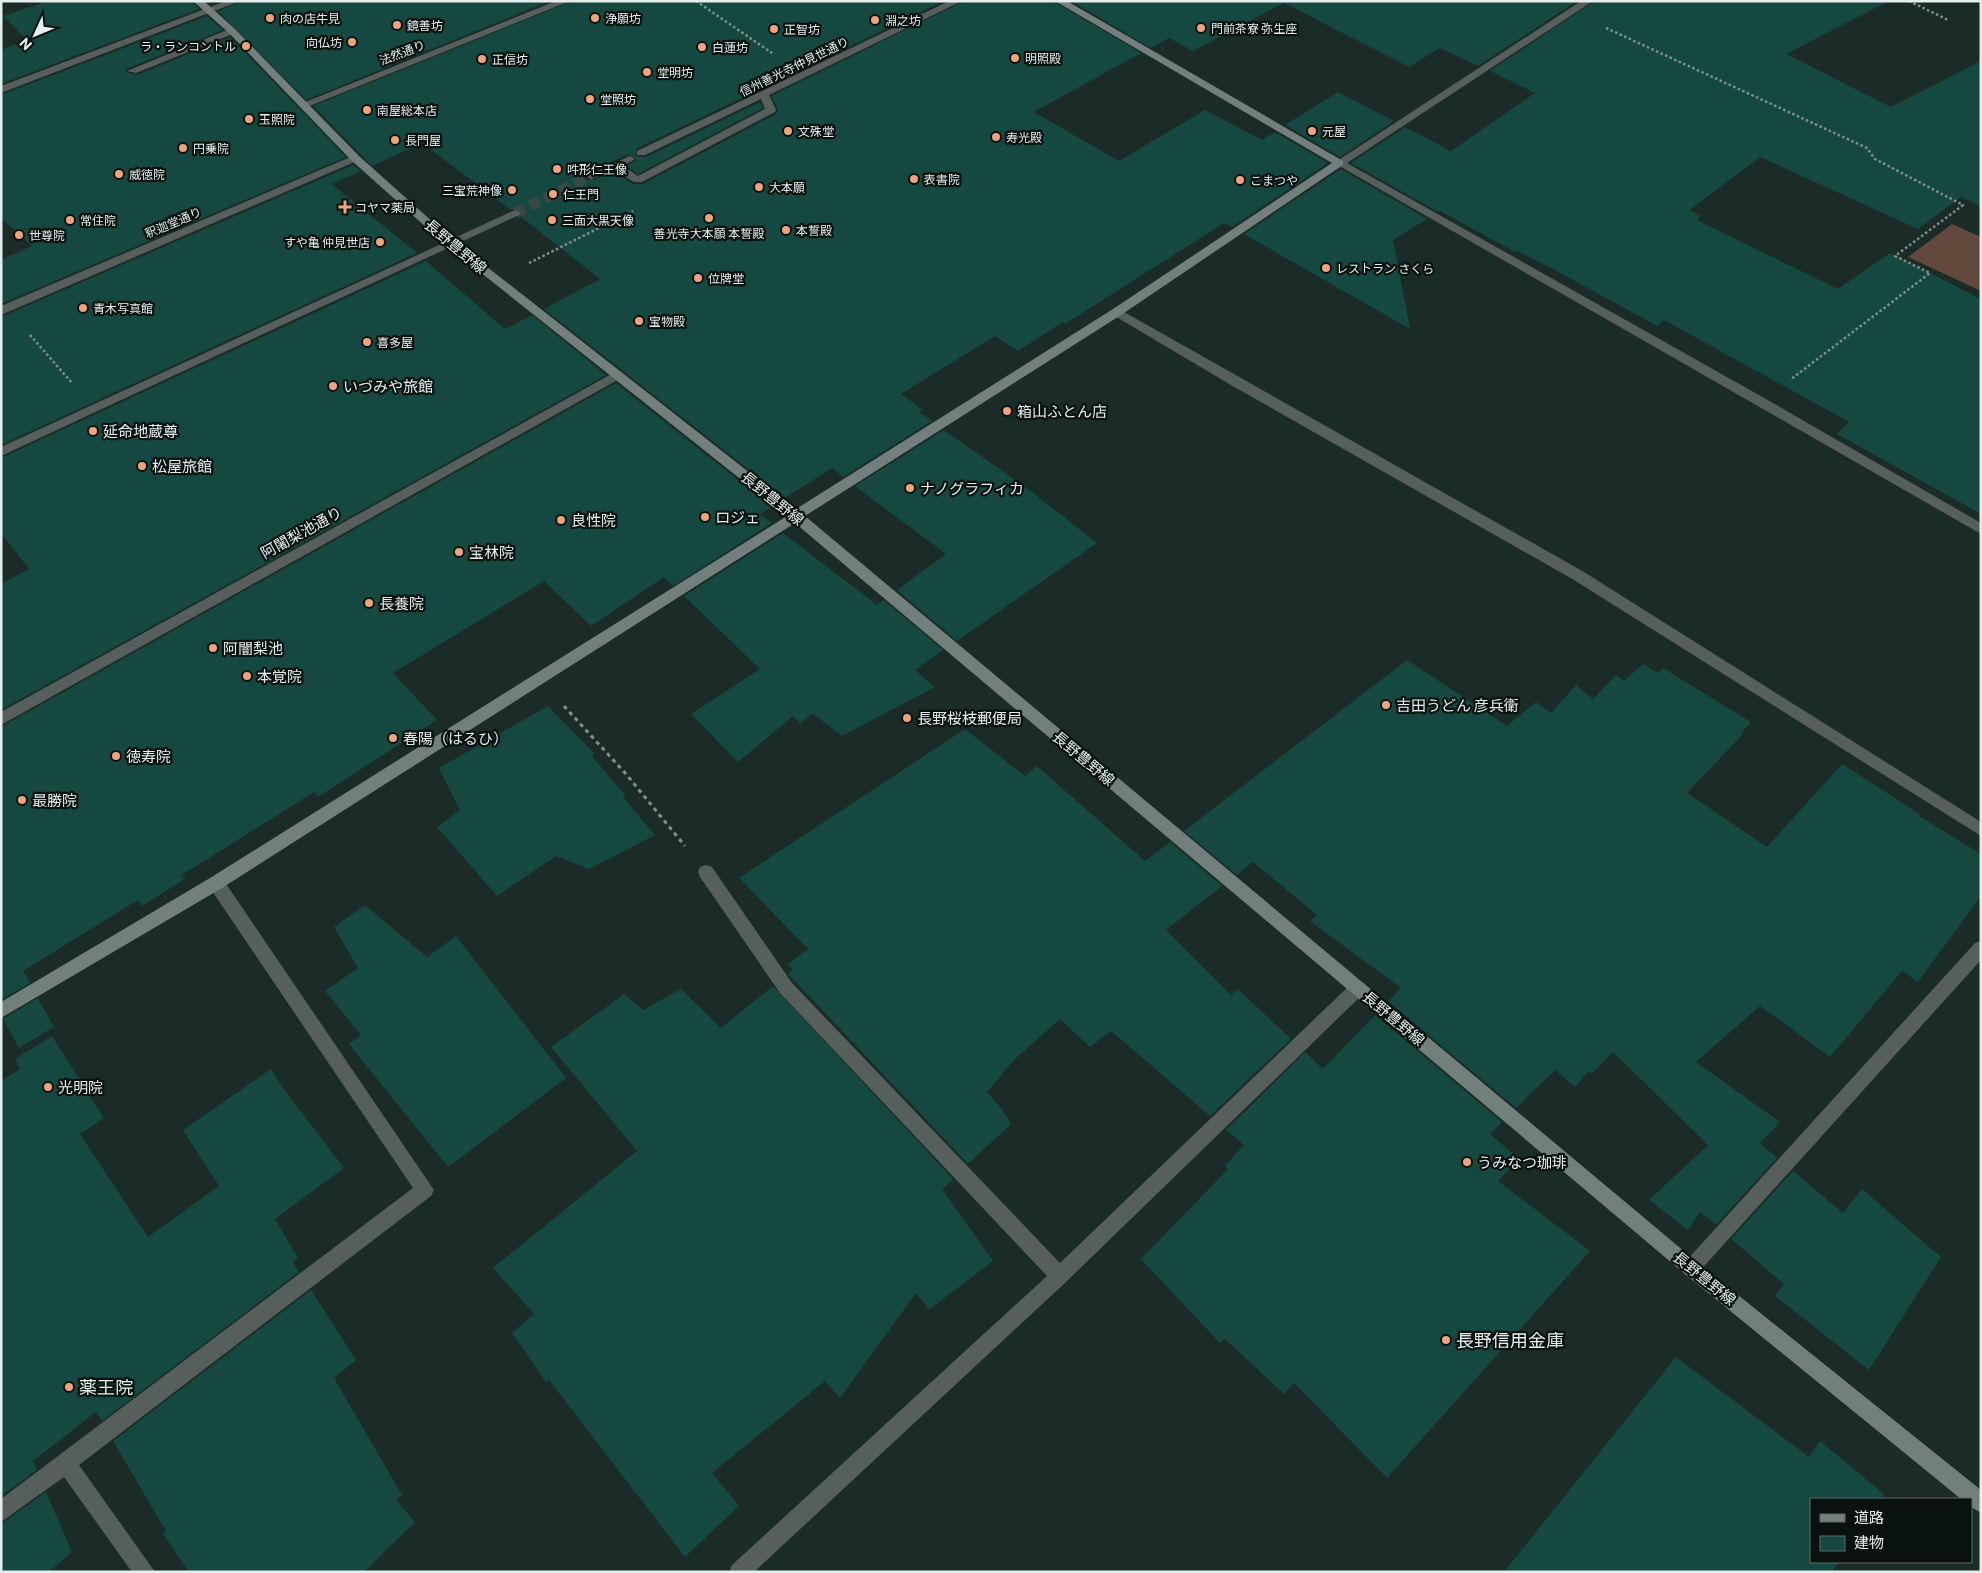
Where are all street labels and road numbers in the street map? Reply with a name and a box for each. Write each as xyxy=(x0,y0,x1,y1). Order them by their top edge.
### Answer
street label: 信州善光寺仲見世通り xyxy=(737,33,851,99)
street label: 法然通り xyxy=(377,37,427,67)
street label: 釈迦堂通り xyxy=(143,204,203,240)
street label: 長野豊野線 xyxy=(421,215,491,277)
street label: 長野豊野線 xyxy=(738,467,808,529)
street label: 阿闍梨池通り xyxy=(257,502,345,562)
street label: 長野豊野線 xyxy=(1049,727,1119,789)
street label: 長野豊野線 xyxy=(1359,987,1429,1049)
street label: 長野豊野線 xyxy=(1670,1247,1740,1309)

